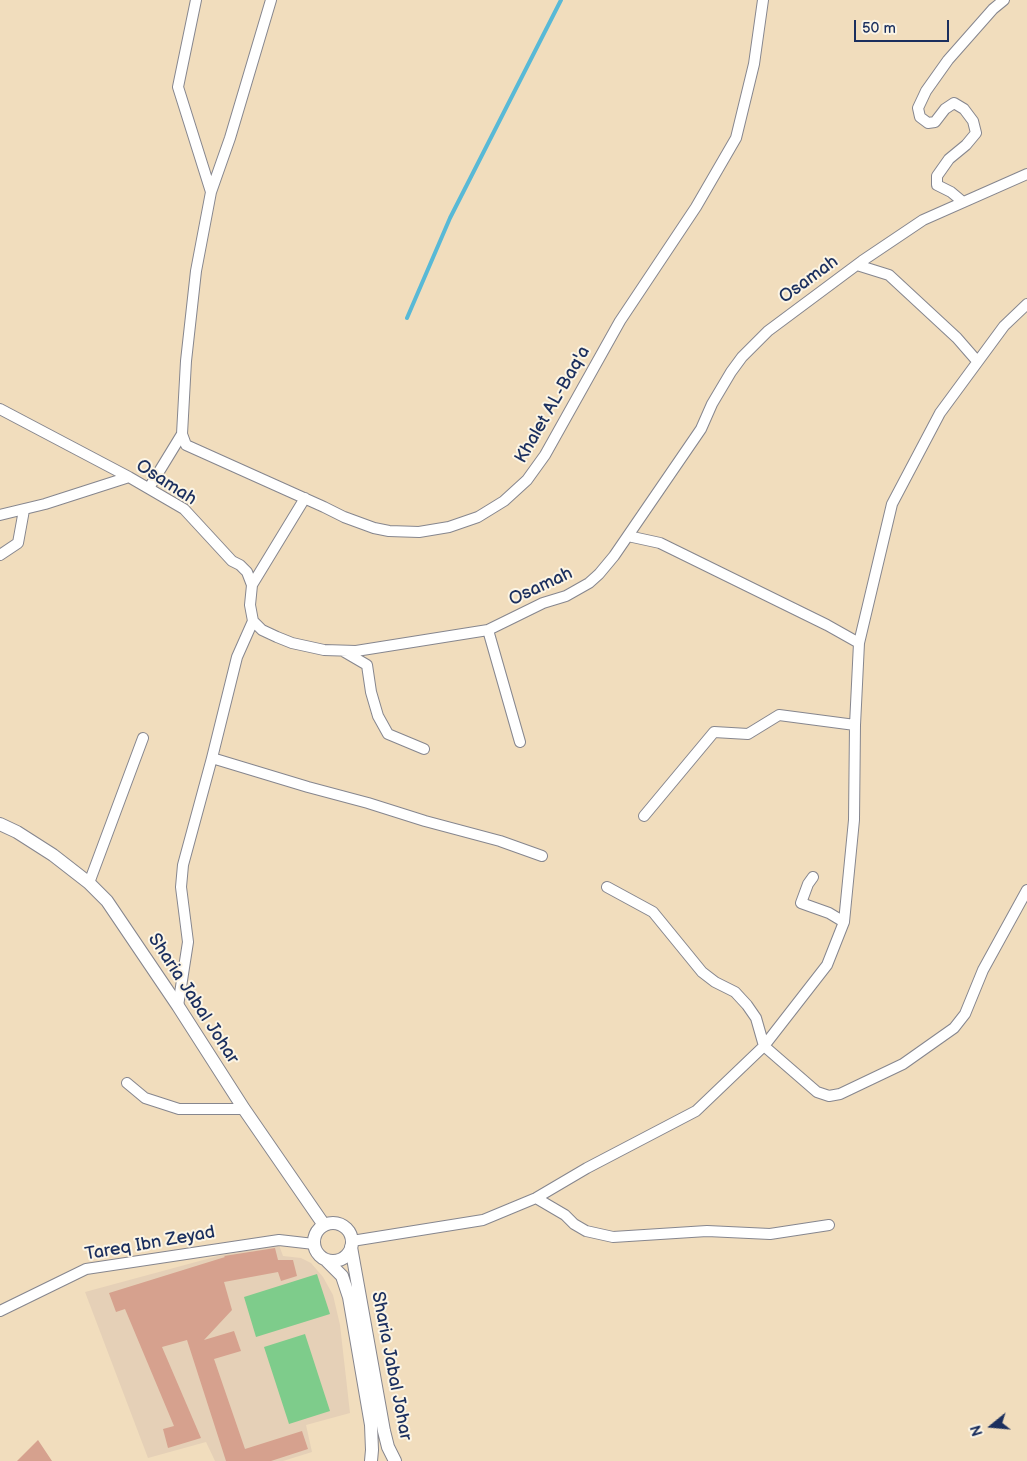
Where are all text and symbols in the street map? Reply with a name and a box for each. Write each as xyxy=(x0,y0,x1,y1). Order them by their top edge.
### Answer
scale bar xyxy=(857,10,952,42)
text: 50 m xyxy=(862,19,896,38)
street label: Osamah xyxy=(775,251,843,309)
street label: Khalet AL-Baq'a xyxy=(511,343,595,467)
street label: Osamah xyxy=(132,455,200,511)
street label: Osamah xyxy=(506,563,576,611)
street label: Sharia Jabal Johar xyxy=(143,930,243,1068)
street label: Tareq Ibn Zeyad xyxy=(83,1222,217,1266)
street label: Sharia Jabal Johar xyxy=(366,1290,416,1442)
north arrow xyxy=(967,1401,1017,1451)
text: N xyxy=(968,1423,987,1438)

